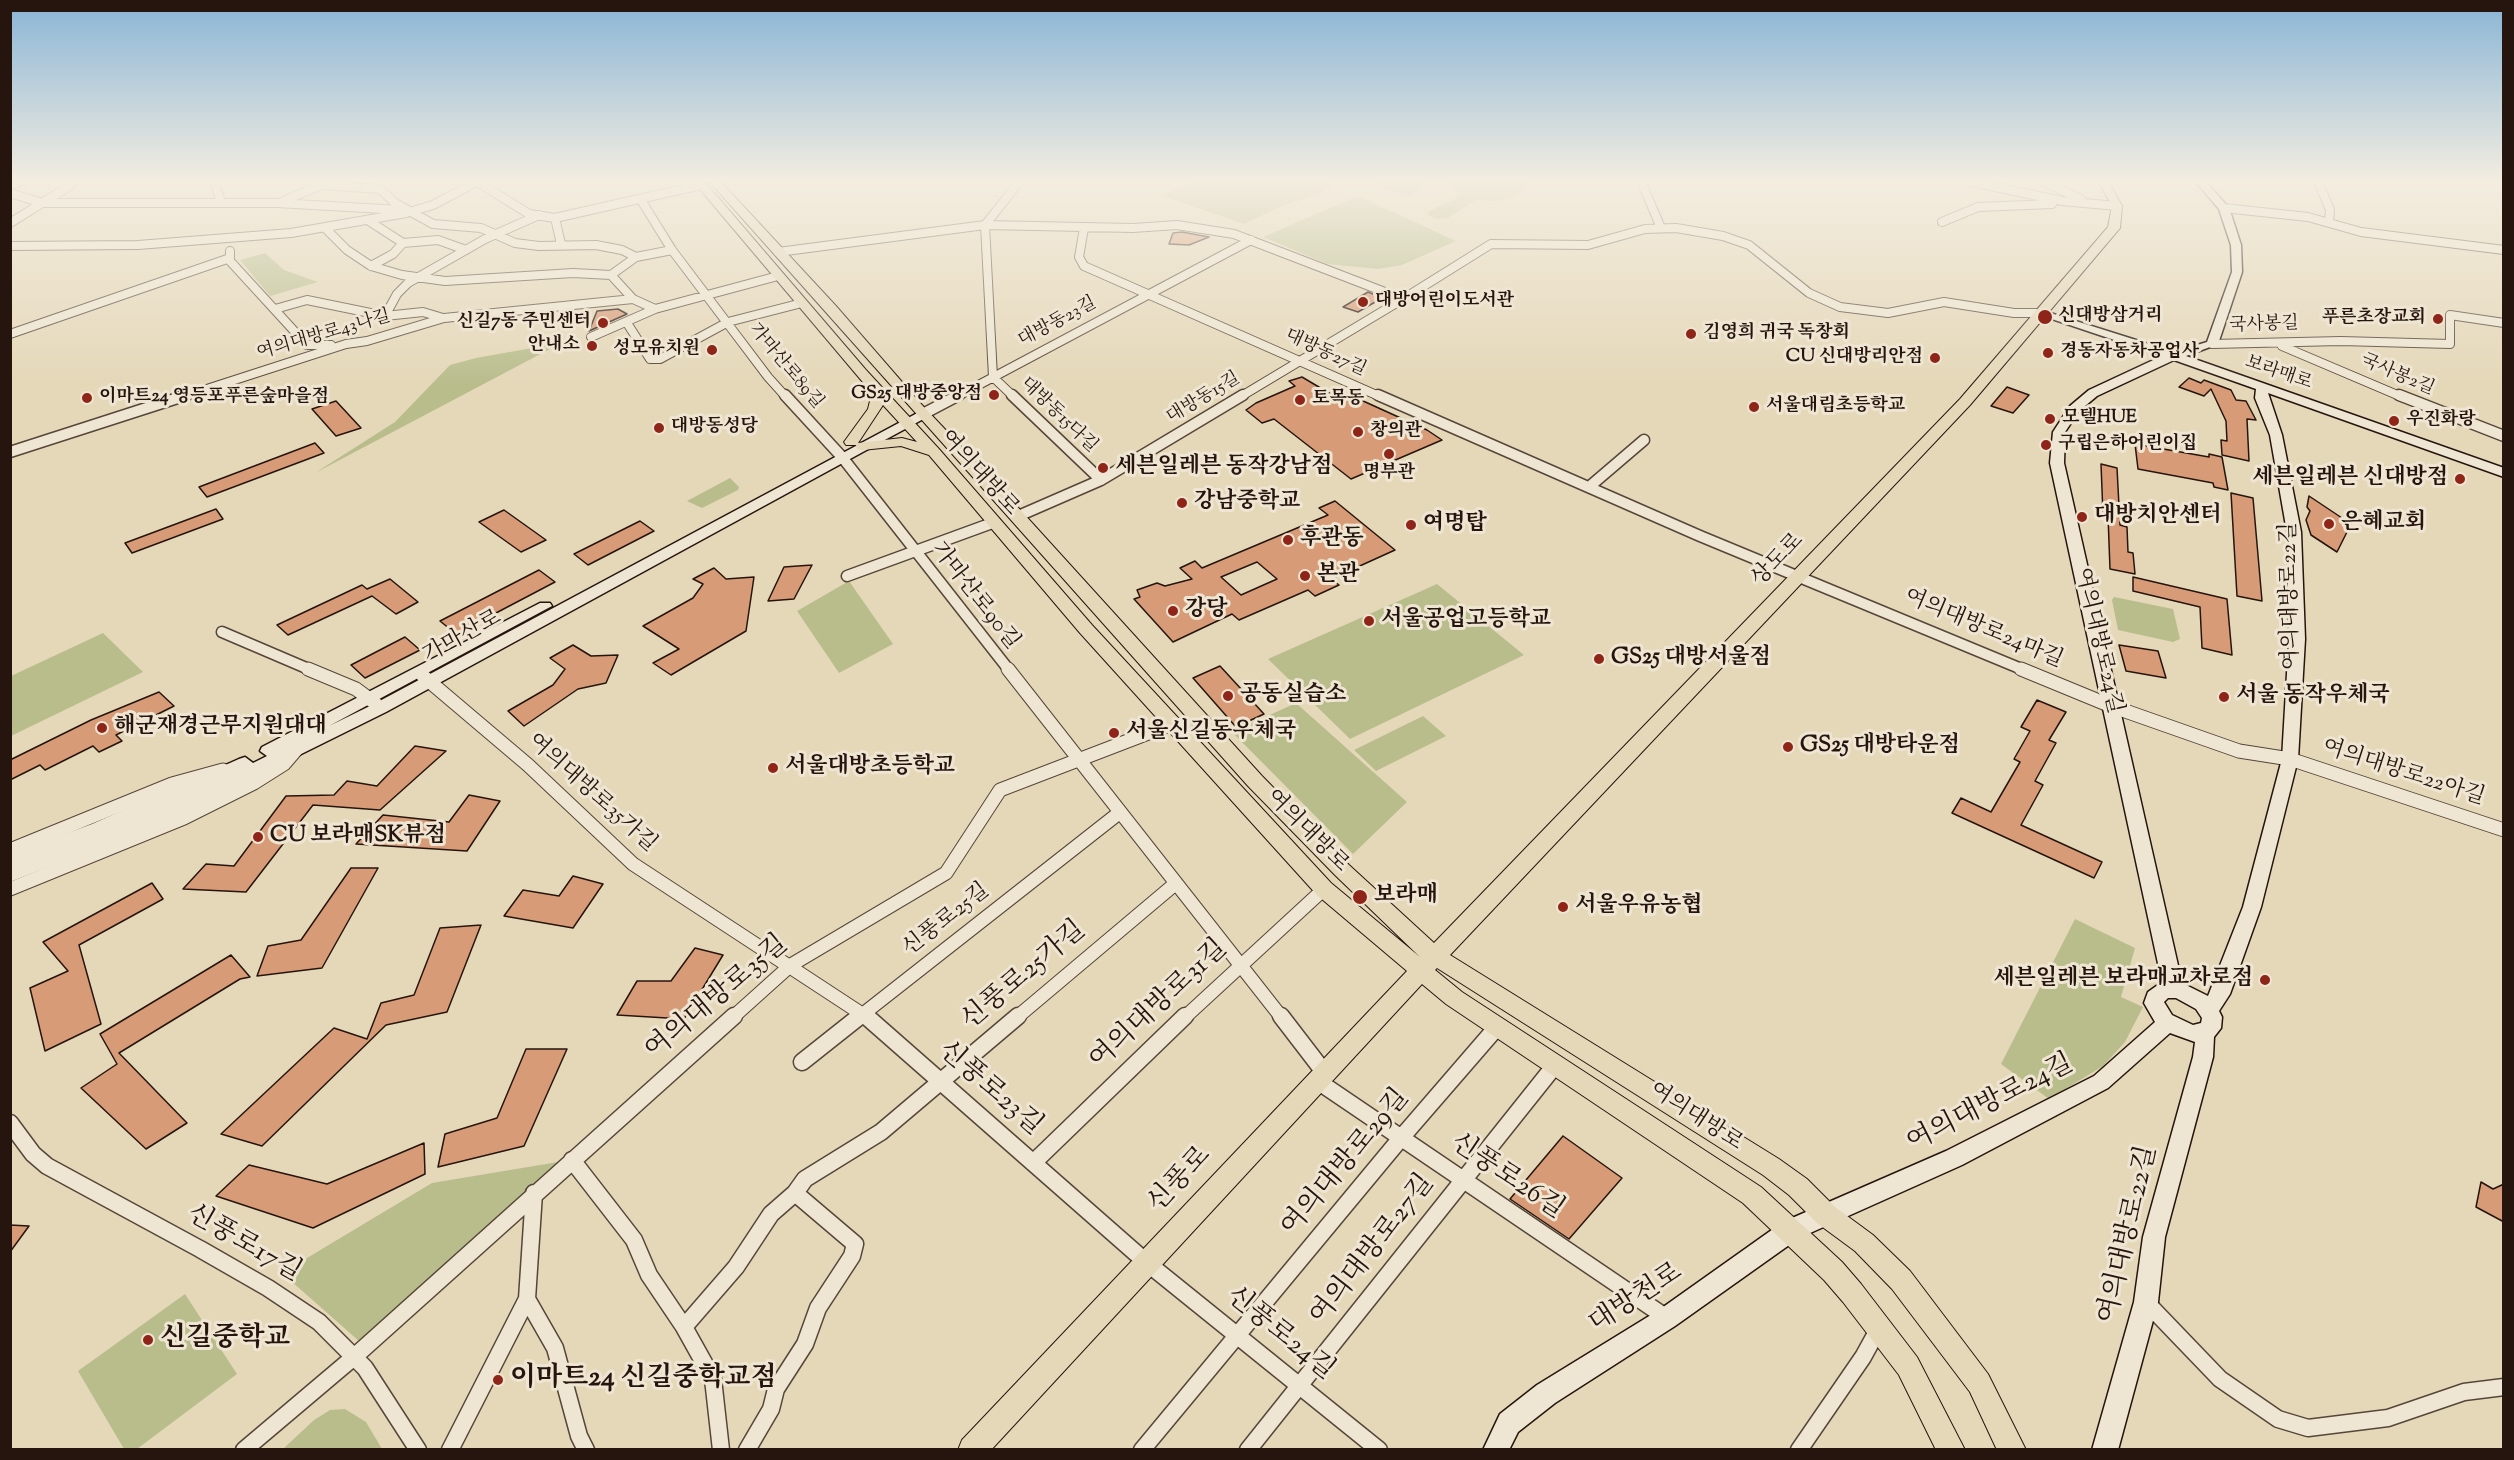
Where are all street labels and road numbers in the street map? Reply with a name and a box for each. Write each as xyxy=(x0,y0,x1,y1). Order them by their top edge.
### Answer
street label: 대방동23길 xyxy=(1015,293,1101,353)
street label: 여의대방로43나길 xyxy=(255,307,393,365)
street label: 국사봉길 xyxy=(2229,314,2299,338)
street label: 가마산로89길 xyxy=(743,320,827,414)
street label: 대방동27길 xyxy=(1281,326,1369,382)
street label: 국사봉2길 xyxy=(2357,351,2437,401)
street label: 보라매로 xyxy=(2242,352,2314,396)
street label: 대방동15길 xyxy=(1163,369,1245,429)
street label: 대방동15다길 xyxy=(1015,374,1101,458)
street label: 여의대방로 xyxy=(933,426,1023,522)
street label: 여의대방로22길 xyxy=(2278,522,2306,670)
street label: 상도로 xyxy=(1747,529,1811,593)
street label: 가마산로90길 xyxy=(924,538,1024,656)
street label: 여의대방로24길 xyxy=(2067,565,2127,717)
street label: 여의대방로24마길 xyxy=(1900,585,2066,675)
street label: 가마산로 xyxy=(419,606,507,670)
street label: 여의대방로35가길 xyxy=(521,729,661,859)
street label: 여의대방로22아길 xyxy=(2318,735,2488,813)
street label: 여의대방로 xyxy=(1259,785,1353,879)
street label: 신풍로25길 xyxy=(898,879,996,963)
street label: 신풍로25가길 xyxy=(956,916,1094,1038)
street label: 여의대방로35길 xyxy=(640,930,796,1068)
street label: 여의대방로31길 xyxy=(1084,934,1236,1078)
street label: 신풍로23길 xyxy=(930,1036,1048,1144)
street label: 여의대방로24길 xyxy=(1902,1049,2080,1161)
street label: 여의대방로 xyxy=(1643,1078,1747,1158)
street label: 여의대방로29길 xyxy=(1276,1084,1418,1244)
street label: 신풍로26길 xyxy=(1443,1128,1569,1228)
street label: 신풍로 xyxy=(1142,1141,1220,1221)
street label: 여의대방로22길 xyxy=(2094,1143,2166,1327)
street label: 여의대방로27길 xyxy=(1305,1169,1443,1333)
street label: 신풍로17길 xyxy=(180,1199,306,1291)
street label: 대방천로 xyxy=(1584,1258,1690,1342)
street label: 신풍로24길 xyxy=(1218,1281,1340,1389)

